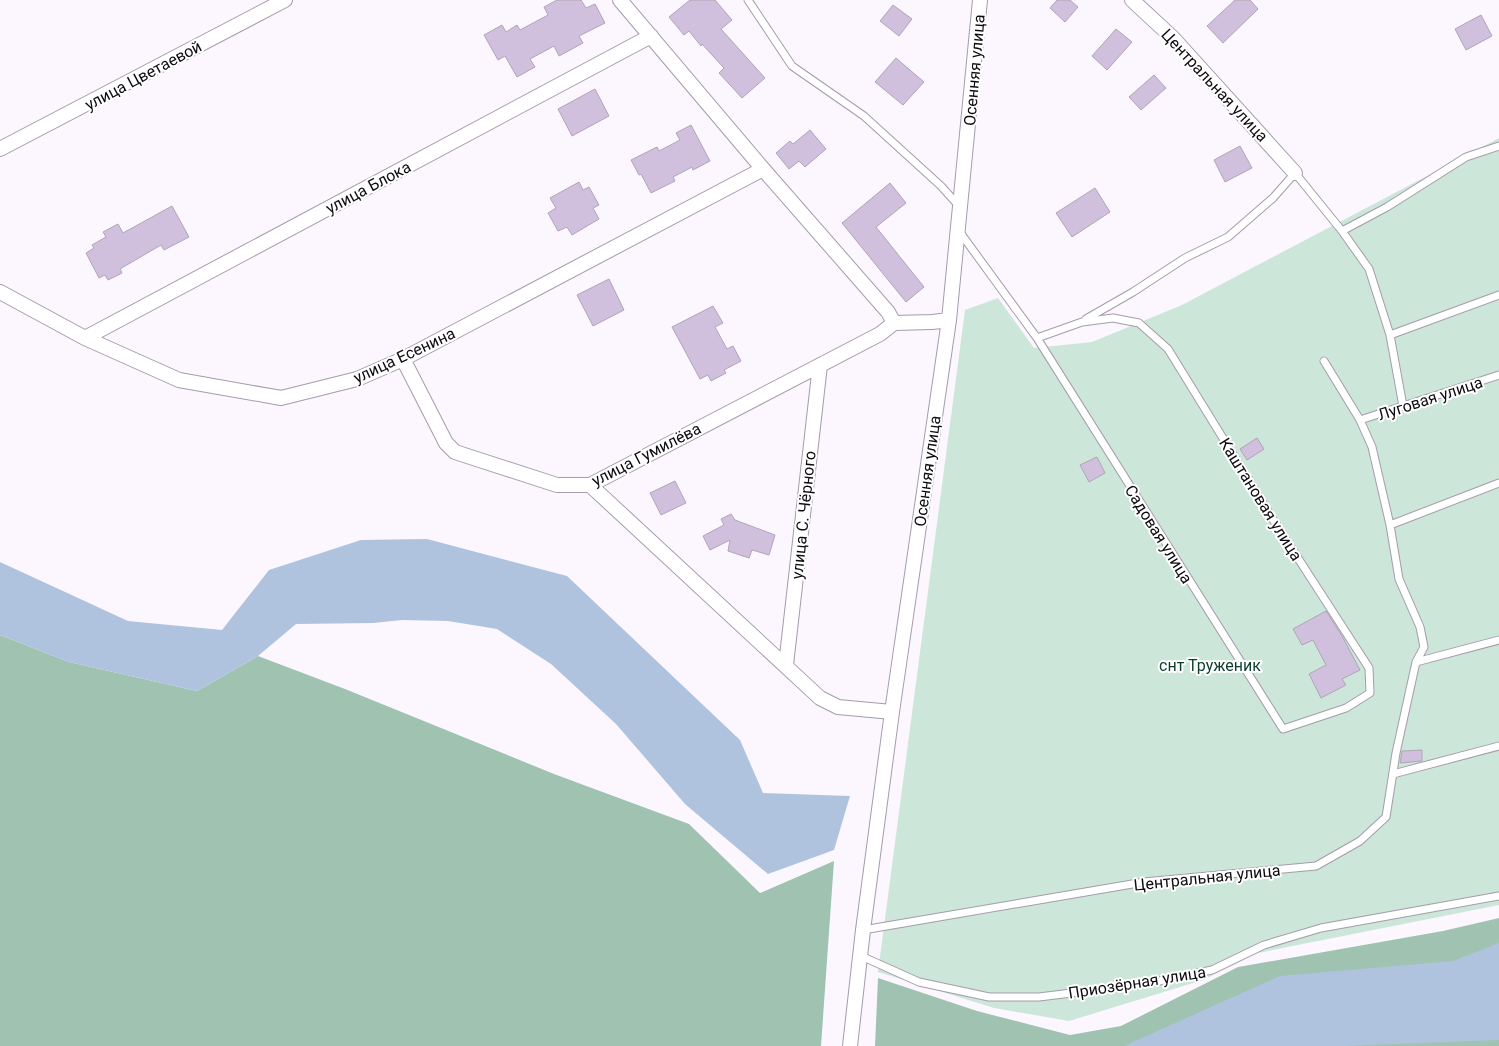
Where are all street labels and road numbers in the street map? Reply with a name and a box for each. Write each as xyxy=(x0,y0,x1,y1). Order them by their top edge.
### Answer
street label: Осенняя улица xyxy=(960,14,989,127)
street label: Центральная улица xyxy=(1157,25,1272,146)
street label: улица Цветаевой xyxy=(82,37,205,114)
street label: улица Блока xyxy=(322,157,414,218)
street label: улица Есенина xyxy=(350,324,458,387)
street label: Луговая улица xyxy=(1375,373,1485,424)
street label: Осенняя улица xyxy=(910,414,945,528)
street label: улица Гумилёва xyxy=(588,419,704,490)
street label: Каштановая улица xyxy=(1215,434,1306,564)
street label: улица С. Чёрного xyxy=(787,450,820,580)
street label: Садовая улица xyxy=(1121,482,1196,587)
street label: Центральная улица xyxy=(1133,860,1281,895)
street label: Приозёрная улица xyxy=(1067,962,1207,1003)

